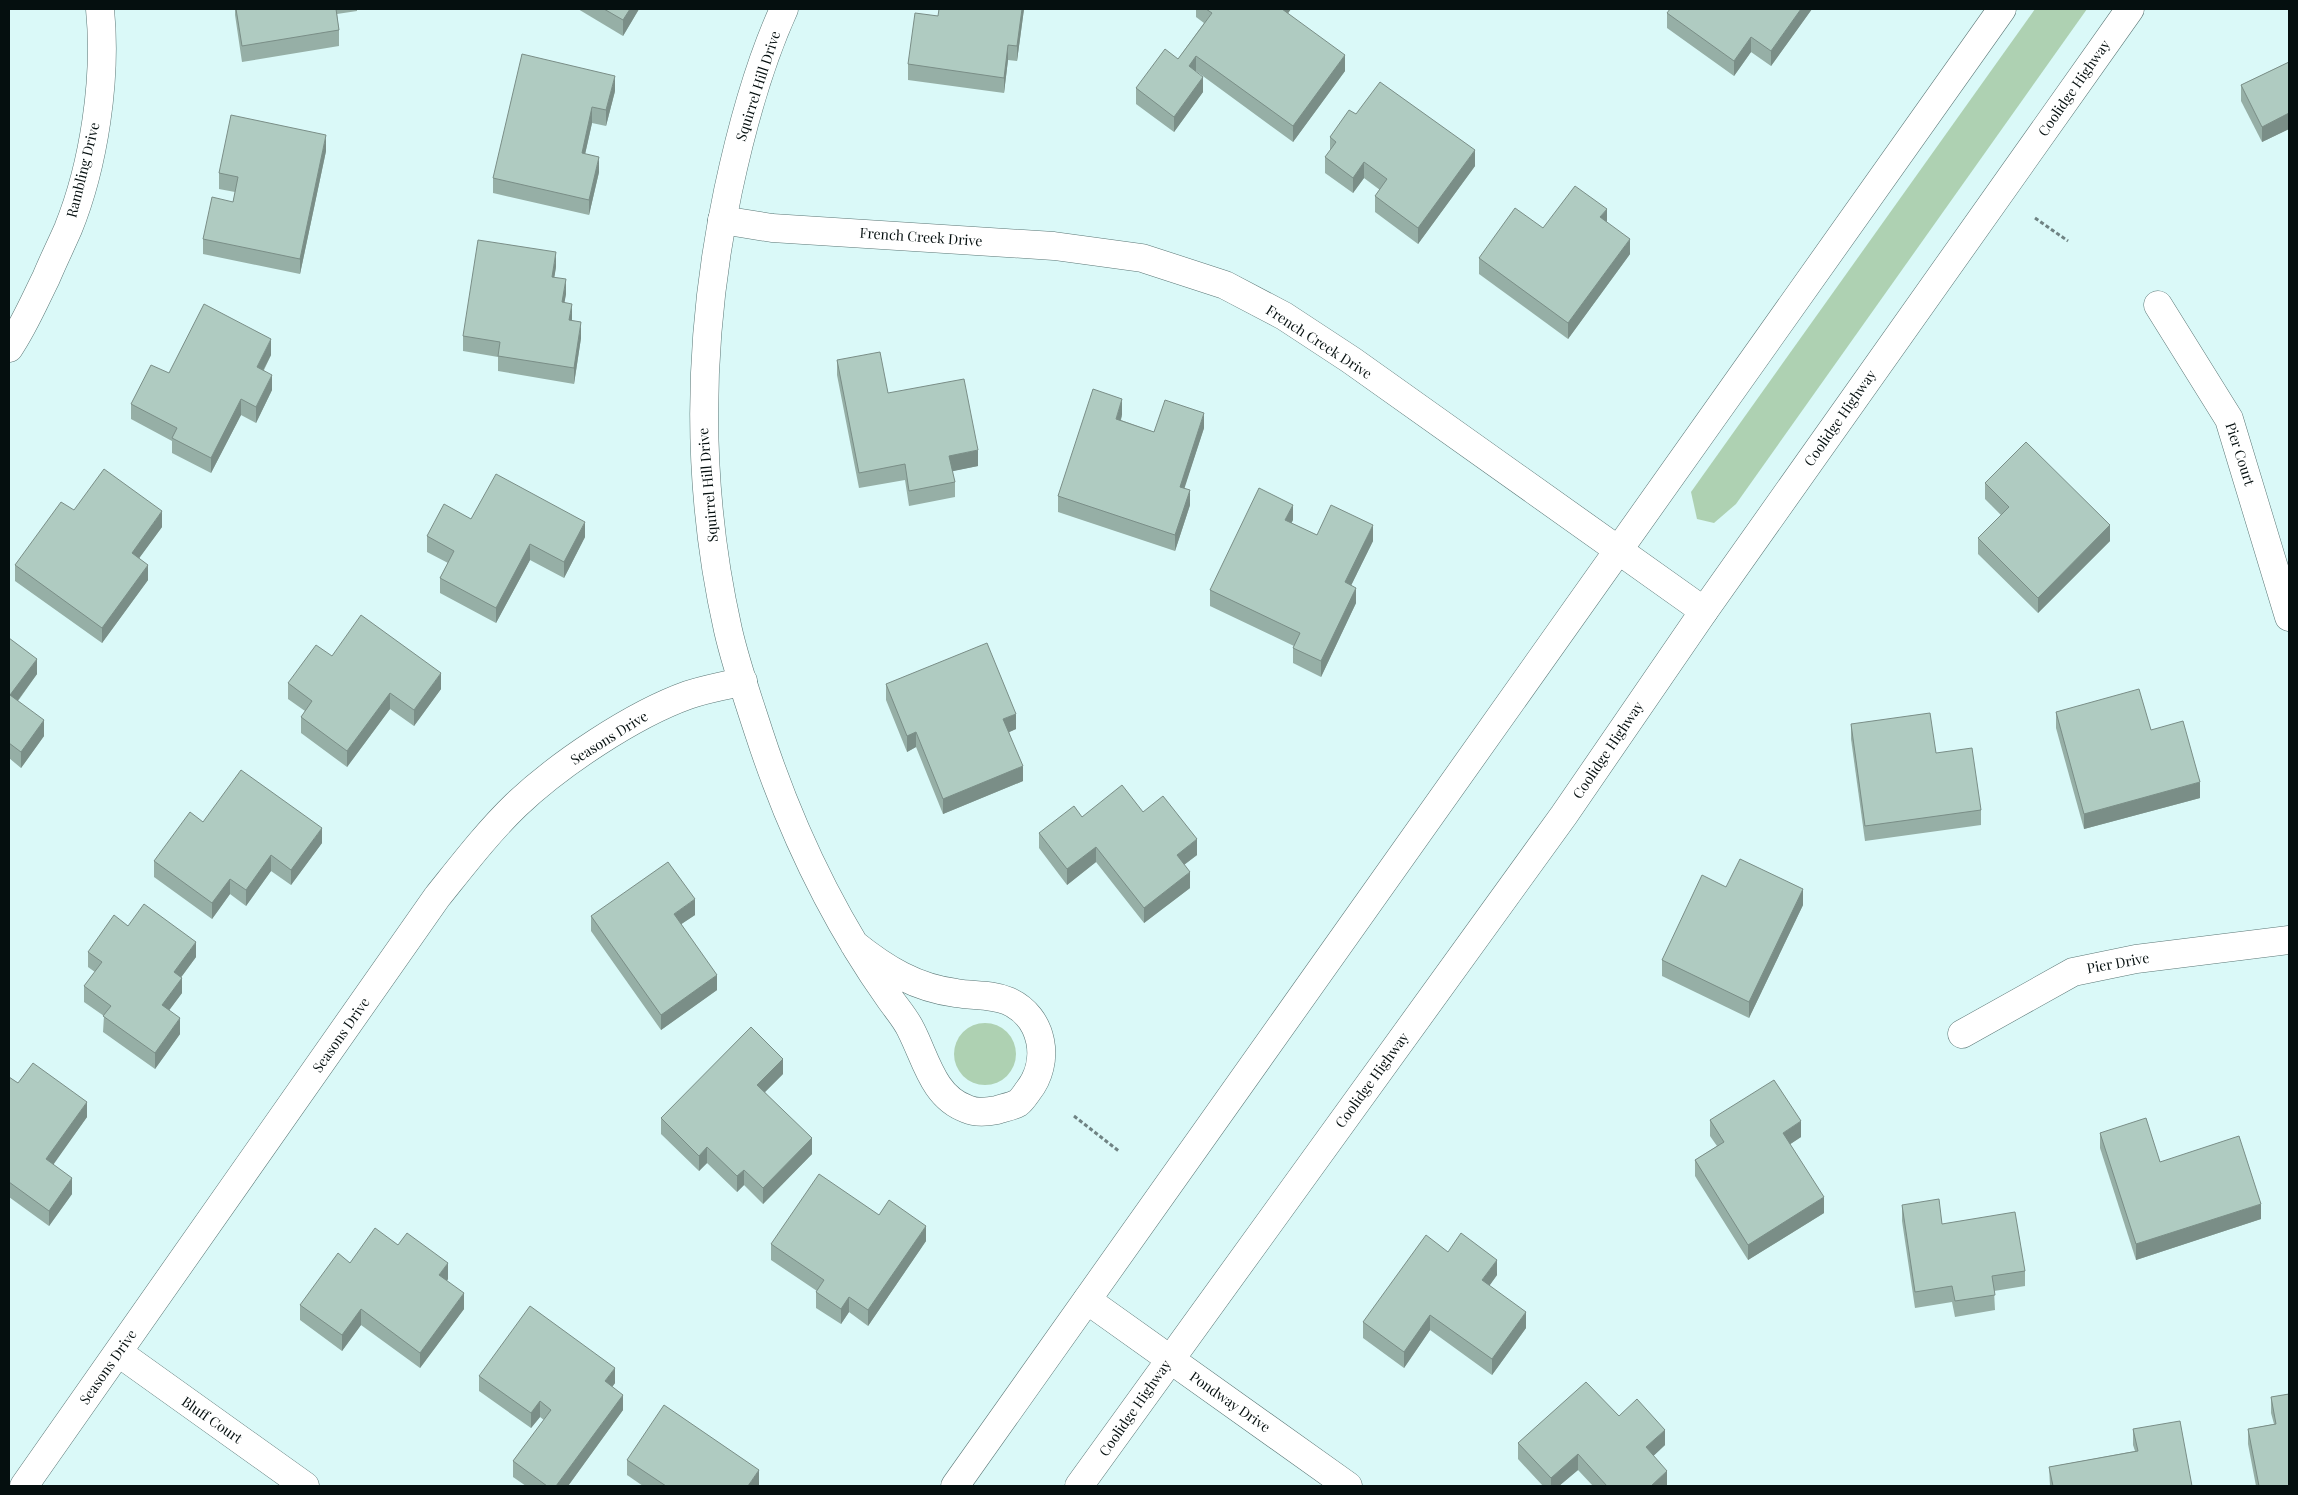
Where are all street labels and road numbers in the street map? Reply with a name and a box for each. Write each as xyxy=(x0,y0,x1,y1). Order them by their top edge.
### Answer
street label: Squirrel Hill Drive xyxy=(731,28,784,143)
street label: Coolidge Highway xyxy=(2033,36,2114,140)
street label: Rambling Drive xyxy=(61,120,104,220)
street label: French Creek Drive xyxy=(859,223,983,250)
street label: French Creek Drive xyxy=(1263,300,1376,383)
street label: Coolidge Highway xyxy=(1799,366,1880,470)
street label: Pier Court xyxy=(2221,420,2260,489)
street label: Squirrel Hill Drive xyxy=(693,427,722,543)
street label: Coolidge Highway xyxy=(1568,697,1647,802)
street label: Seasons Drive xyxy=(566,706,651,769)
street label: Pier Drive xyxy=(2085,948,2151,977)
street label: Seasons Drive xyxy=(308,993,374,1076)
street label: Coolidge Highway xyxy=(1330,1028,1413,1131)
street label: Seasons Drive xyxy=(75,1325,141,1408)
street label: Coolidge Highway xyxy=(1094,1356,1175,1460)
street label: Pondway Drive xyxy=(1186,1367,1274,1436)
street label: Bluff Court xyxy=(178,1392,247,1448)

